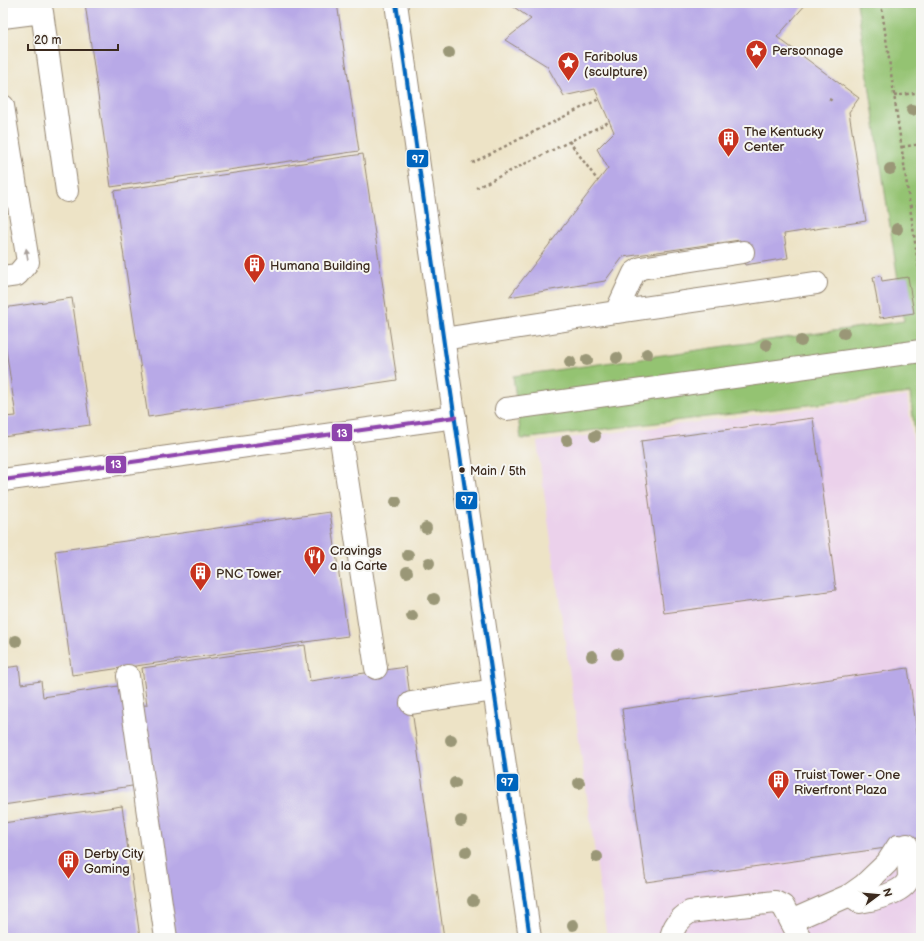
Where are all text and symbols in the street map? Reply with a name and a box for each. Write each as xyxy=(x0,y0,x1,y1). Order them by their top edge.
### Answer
scale bar xyxy=(28,26,118,52)
text: 20 m xyxy=(34,33,61,48)
place icon: Personnage xyxy=(743,37,769,70)
place label: Personnage xyxy=(772,43,843,59)
place label: Faribolus (sculpture) xyxy=(584,49,648,80)
place icon: Faribolus (sculpture) xyxy=(556,50,582,83)
place label: The Kentucky Center xyxy=(744,124,824,155)
building icon: The Kentucky Center xyxy=(716,125,742,158)
line badge: 97 xyxy=(406,149,429,168)
text: 97 xyxy=(412,153,424,166)
one-way arrow xyxy=(24,248,30,260)
building icon: Humana Building xyxy=(242,252,268,285)
place label: Humana Building xyxy=(270,258,370,274)
line badge: 13 xyxy=(331,423,353,442)
text: 13 xyxy=(336,427,348,440)
line badge: 13 xyxy=(105,455,127,474)
text: 13 xyxy=(110,458,122,471)
place label: Main / 5th xyxy=(470,464,526,479)
marker: Main / 5th xyxy=(457,465,467,475)
line badge: 97 xyxy=(455,491,478,510)
text: 97 xyxy=(461,494,473,507)
place label: Cravings a la Carte xyxy=(330,543,388,574)
restaurant icon: Cravings a la Carte xyxy=(301,544,327,577)
building icon: PNC Tower xyxy=(188,560,214,593)
place label: PNC Tower xyxy=(216,566,281,582)
place label: Truist Tower - One Riverfront Plaza xyxy=(794,767,900,798)
building icon: Truist Tower - One Riverfront Plaza xyxy=(765,768,791,801)
line badge: 97 xyxy=(496,773,519,792)
text: 97 xyxy=(501,776,513,789)
place label: Derby City Gaming xyxy=(84,846,144,877)
building icon: Derby City Gaming xyxy=(55,847,81,880)
north arrow xyxy=(858,875,898,915)
text: N xyxy=(880,887,895,898)

